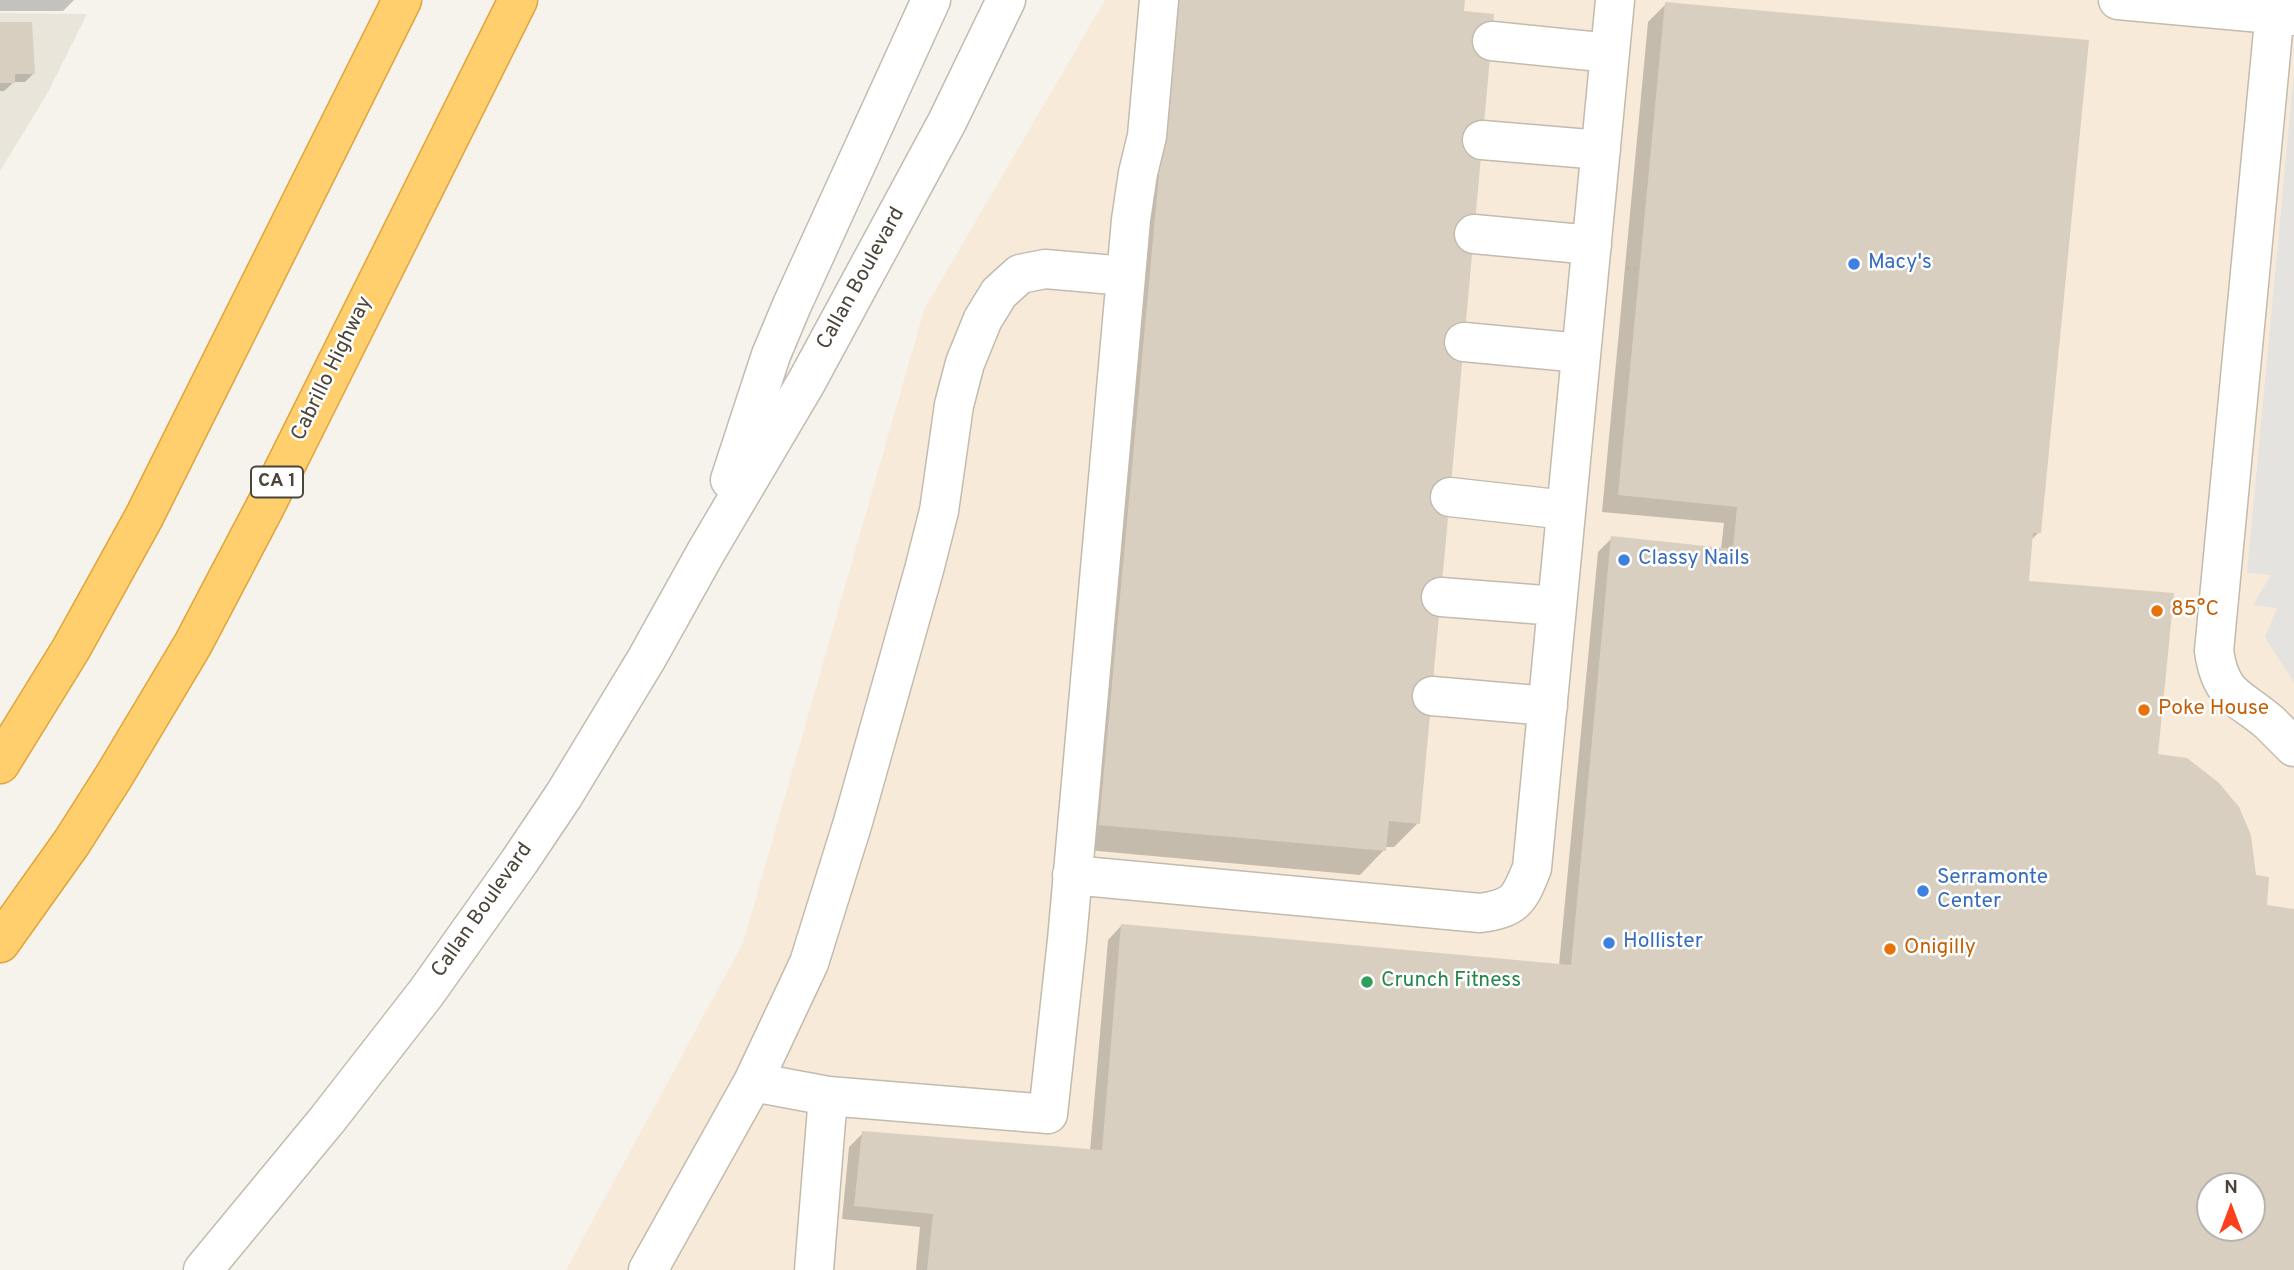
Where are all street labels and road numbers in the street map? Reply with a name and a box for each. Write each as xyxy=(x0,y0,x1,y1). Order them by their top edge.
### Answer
street label: Callan Boulevard xyxy=(813,203,911,355)
street label: Cabrillo Highway xyxy=(287,293,379,445)
road number: CA 1 xyxy=(251,467,303,498)
street label: Callan Boulevard xyxy=(427,839,539,983)

